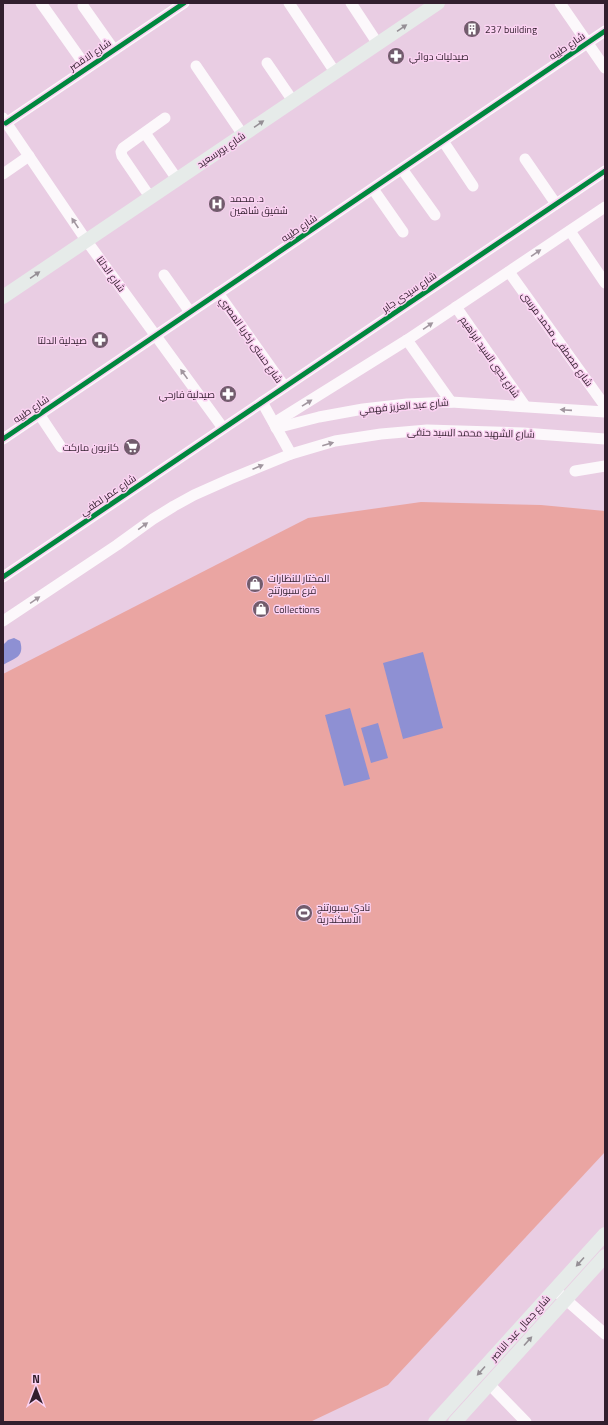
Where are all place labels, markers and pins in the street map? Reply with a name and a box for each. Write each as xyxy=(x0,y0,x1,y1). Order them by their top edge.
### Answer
building icon: 237 building xyxy=(462,19,482,39)
place label: 237 building xyxy=(485,22,537,37)
pharmacy icon: صيدليات دوائي xyxy=(386,46,406,66)
place label: صيدليات دوائي xyxy=(409,49,469,64)
place label: د. محمد شفيق شاهين xyxy=(230,191,288,218)
hospital icon: د. محمد شفيق شاهين xyxy=(207,194,227,214)
pharmacy icon: صيدلية الدلتا xyxy=(90,330,110,350)
place label: صيدلية الدلتا xyxy=(37,333,87,348)
pharmacy icon: صيدلية فارحي xyxy=(218,384,238,404)
place label: صيدلية فارحي xyxy=(159,387,215,402)
supermarket icon: كازيون ماركت xyxy=(122,437,142,457)
place label: كازيون ماركت xyxy=(63,440,119,455)
place label: المختار للنظارات فرع سبورتنج xyxy=(268,571,329,598)
shop icon: المختار للنظارات فرع سبورتنج xyxy=(245,574,265,594)
shop icon: Collections xyxy=(251,599,271,619)
place label: Collections xyxy=(274,602,320,617)
place label: نادي سبورتنج الاسكندرية xyxy=(317,900,370,927)
sports icon: نادي سبورتنج الاسكندرية xyxy=(294,903,314,923)

